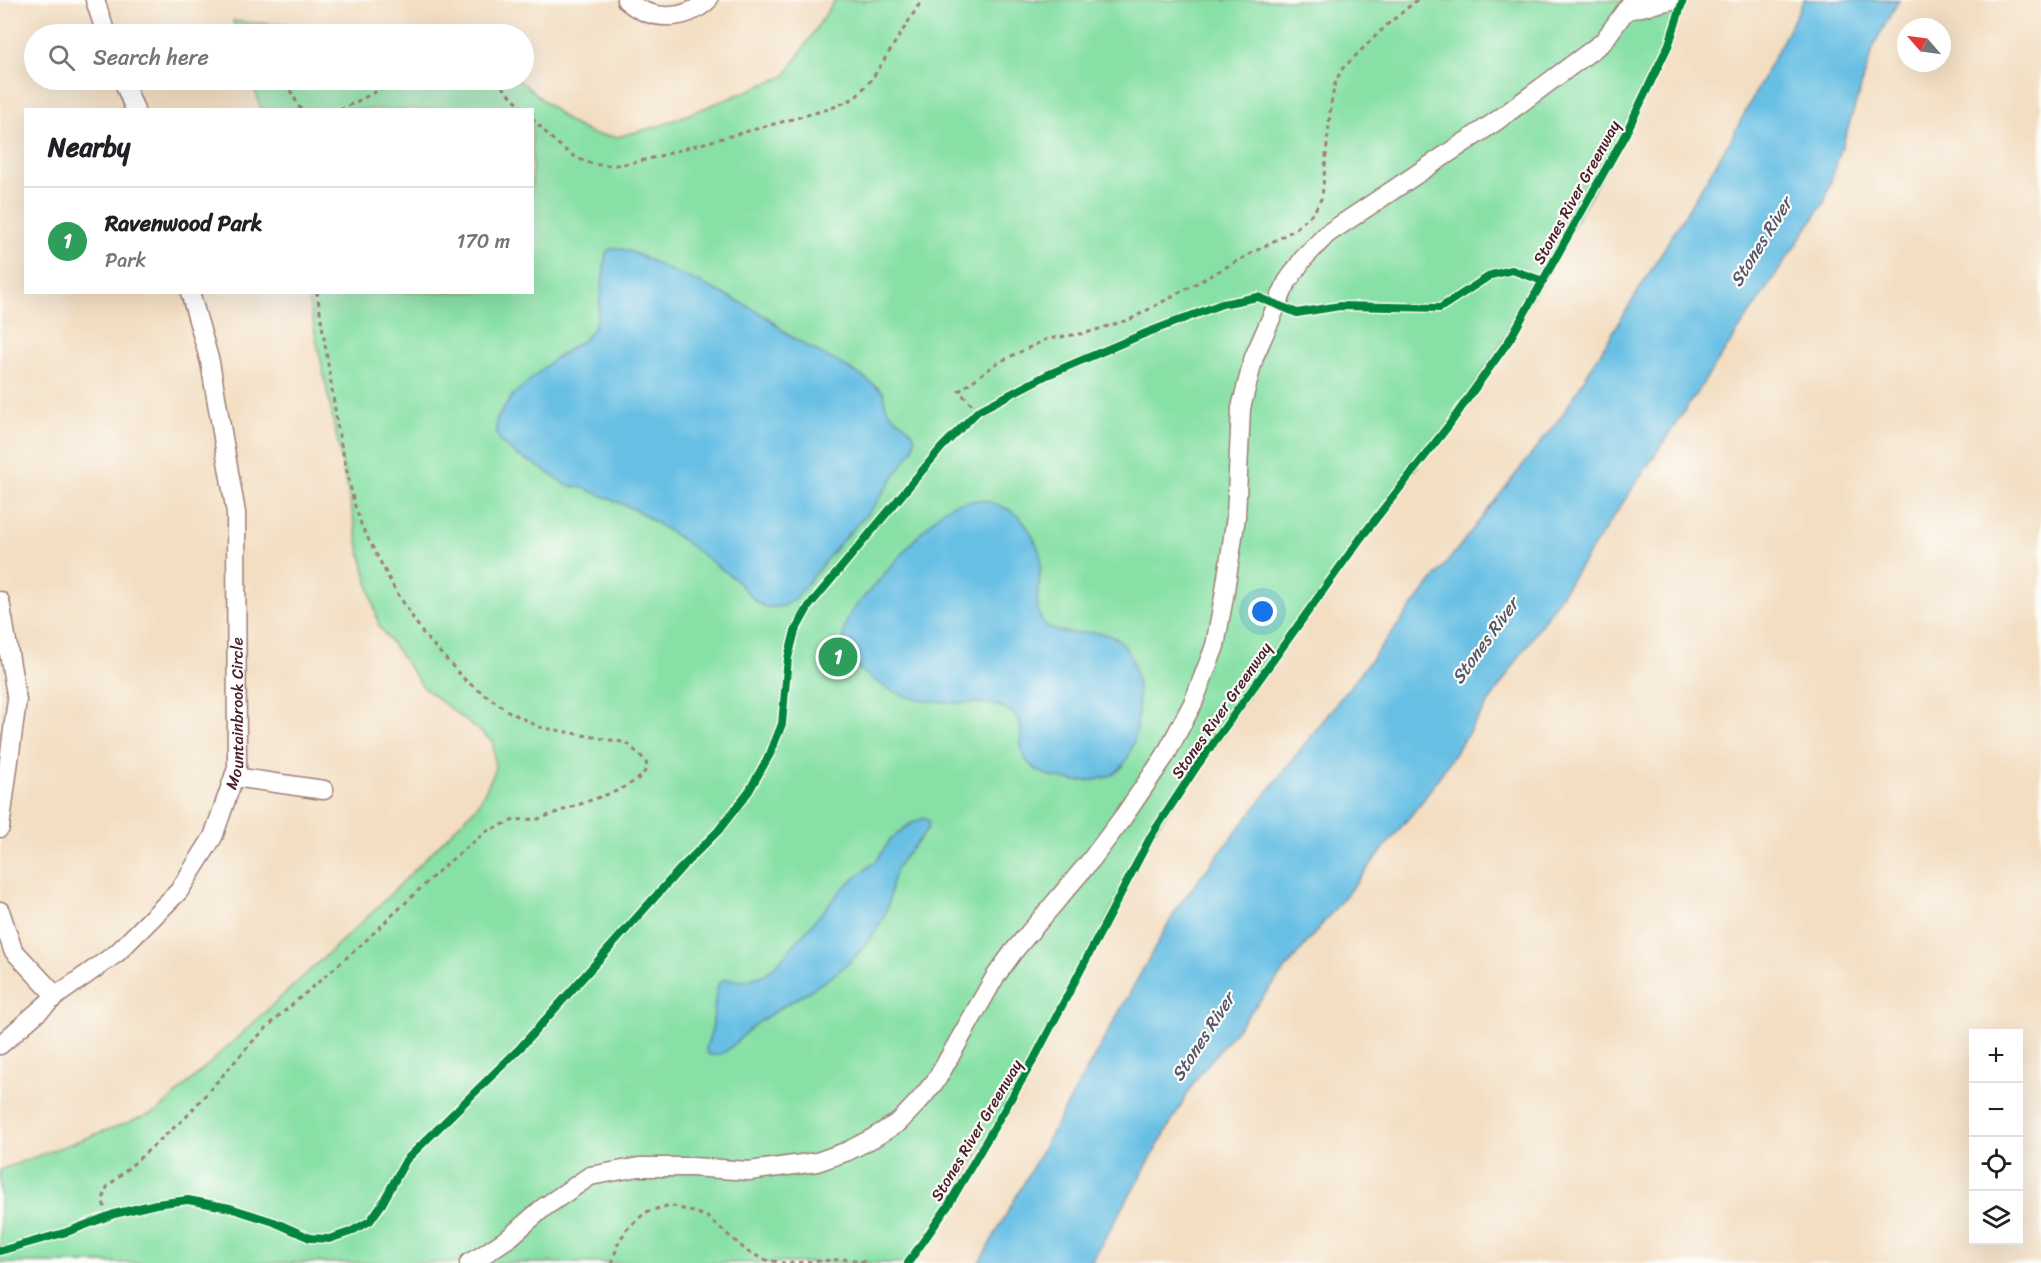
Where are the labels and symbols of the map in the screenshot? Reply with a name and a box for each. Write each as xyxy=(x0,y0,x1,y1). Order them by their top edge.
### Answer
north arrow xyxy=(1897,18,1951,72)
street label: Stones River Greenway xyxy=(1525,114,1629,270)
water label: Stones River xyxy=(1721,188,1803,293)
water label: Stones River xyxy=(1443,588,1530,691)
your location xyxy=(1248,597,1277,626)
pin: 1 xyxy=(818,634,858,680)
street label: Stones River Greenway xyxy=(1163,635,1280,785)
street label: Mountainbrook Circle xyxy=(217,637,252,794)
water label: Stones River xyxy=(1162,983,1246,1088)
street label: Stones River Greenway xyxy=(922,1053,1031,1207)

